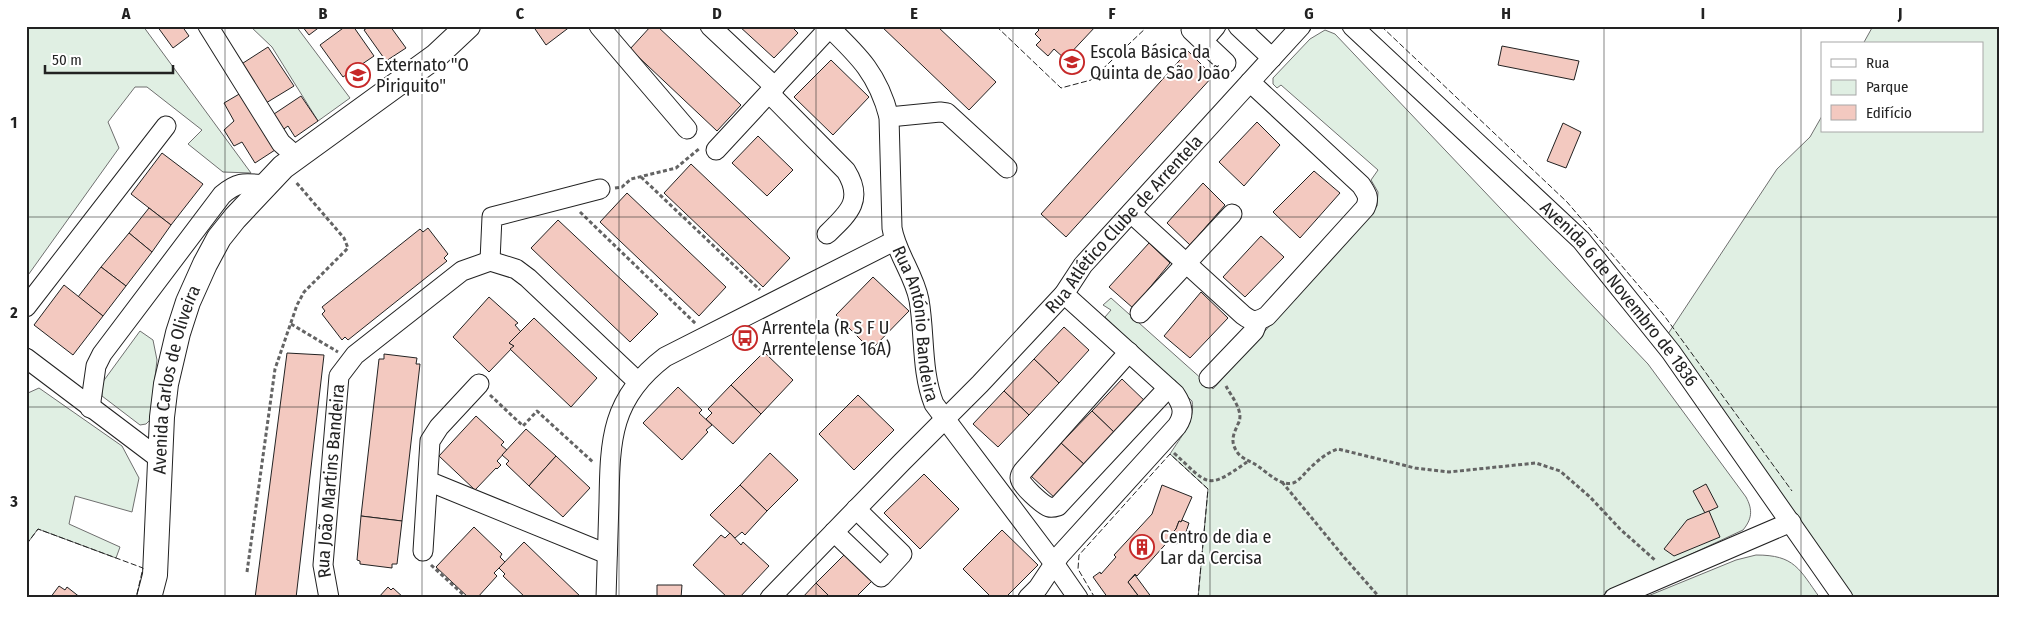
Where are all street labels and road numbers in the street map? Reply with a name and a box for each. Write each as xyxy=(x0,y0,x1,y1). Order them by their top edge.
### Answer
street label: Rua Atlético Clube de Arrentela xyxy=(1041,130,1207,318)
street label: Avenida 6 de Novembro de 1836 xyxy=(1536,196,1703,391)
street label: Rua António Bandeira xyxy=(887,242,943,405)
street label: Avenida Carlos de Oliveira xyxy=(148,282,205,475)
street label: Rua João Martins Bandeira xyxy=(312,383,349,580)

